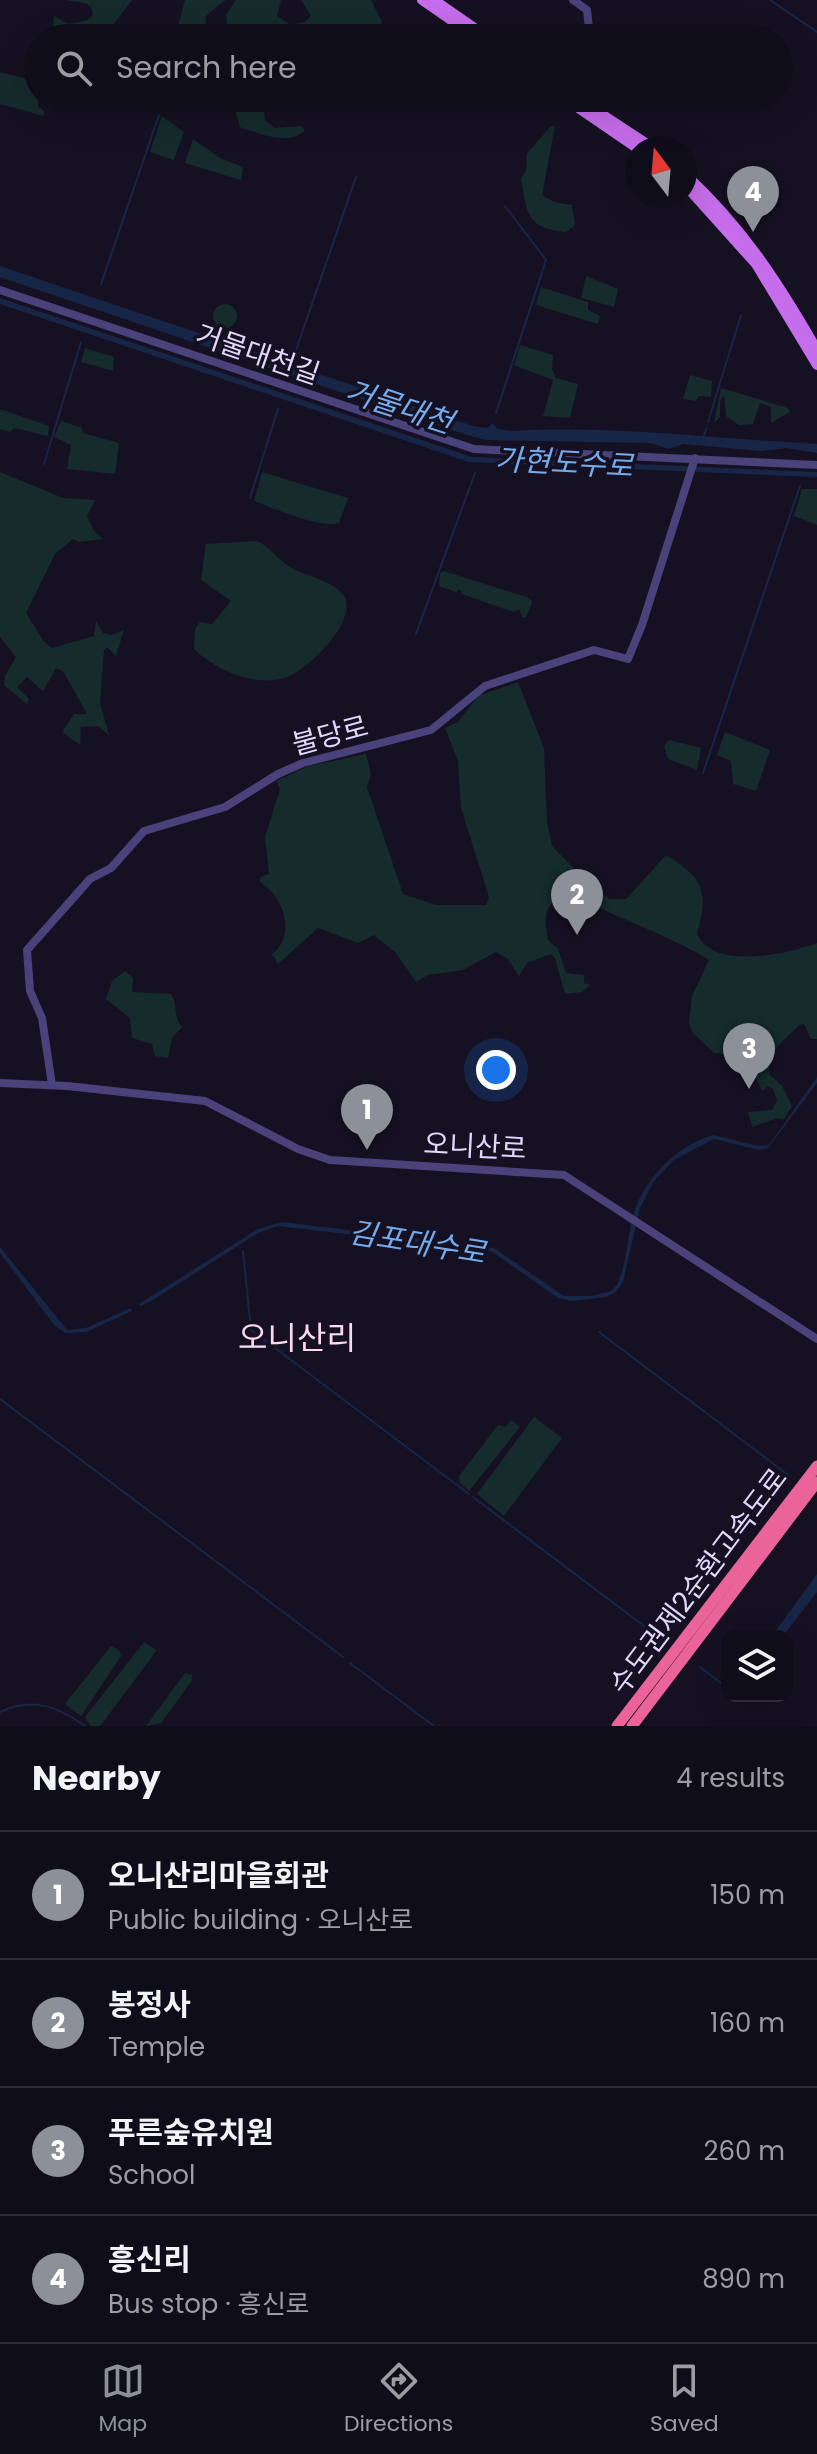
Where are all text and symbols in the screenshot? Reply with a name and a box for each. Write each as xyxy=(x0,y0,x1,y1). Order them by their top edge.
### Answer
search box xyxy=(24,24,793,112)
icon: search xyxy=(52,46,96,90)
text: Search here xyxy=(116,46,297,89)
north arrow xyxy=(625,136,697,208)
pin: 4 xyxy=(727,166,779,232)
street label: 거물대천길 xyxy=(191,315,325,394)
water label: 거물대천 xyxy=(340,369,462,445)
water label: 가현도수로 xyxy=(494,437,635,488)
street label: 불당로 xyxy=(288,707,373,764)
pin: 2 xyxy=(551,869,603,935)
pin: 3 xyxy=(723,1023,775,1089)
your location xyxy=(476,1050,516,1090)
pin: 1 xyxy=(341,1084,393,1150)
street label: 오니산로 xyxy=(423,1124,527,1169)
water label: 김포대수로 xyxy=(346,1210,490,1275)
district label: 오니산리 xyxy=(238,1315,356,1360)
street label: 수도권제2순환고속도로 xyxy=(600,1460,796,1702)
map controls xyxy=(721,1630,793,1702)
button: layers xyxy=(721,1630,793,1702)
text: Nearby xyxy=(32,1754,161,1802)
text: 4 results xyxy=(676,1760,785,1796)
text: 오니산리마을회관 xyxy=(108,1854,329,1897)
text: 1 xyxy=(53,1877,63,1913)
text: 150 m xyxy=(710,1877,785,1913)
text: Public building · 오니산로 xyxy=(108,1902,413,1938)
text: 봉정사 xyxy=(108,1983,191,2026)
text: 2 xyxy=(51,2005,65,2041)
text: 160 m xyxy=(710,2005,785,2041)
text: Temple xyxy=(108,2029,205,2065)
text: 푸른숲유치원 xyxy=(108,2111,274,2154)
text: 3 xyxy=(50,2133,66,2169)
text: 260 m xyxy=(703,2133,785,2169)
text: School xyxy=(108,2157,195,2193)
text: 흥신리 xyxy=(108,2238,191,2281)
text: 4 xyxy=(49,2261,67,2297)
text: 890 m xyxy=(702,2261,785,2297)
text: Bus stop · 흥신로 xyxy=(108,2286,310,2322)
tab: Map xyxy=(98,2359,147,2440)
tab: Directions xyxy=(344,2359,453,2440)
tab: Saved xyxy=(650,2359,719,2440)

